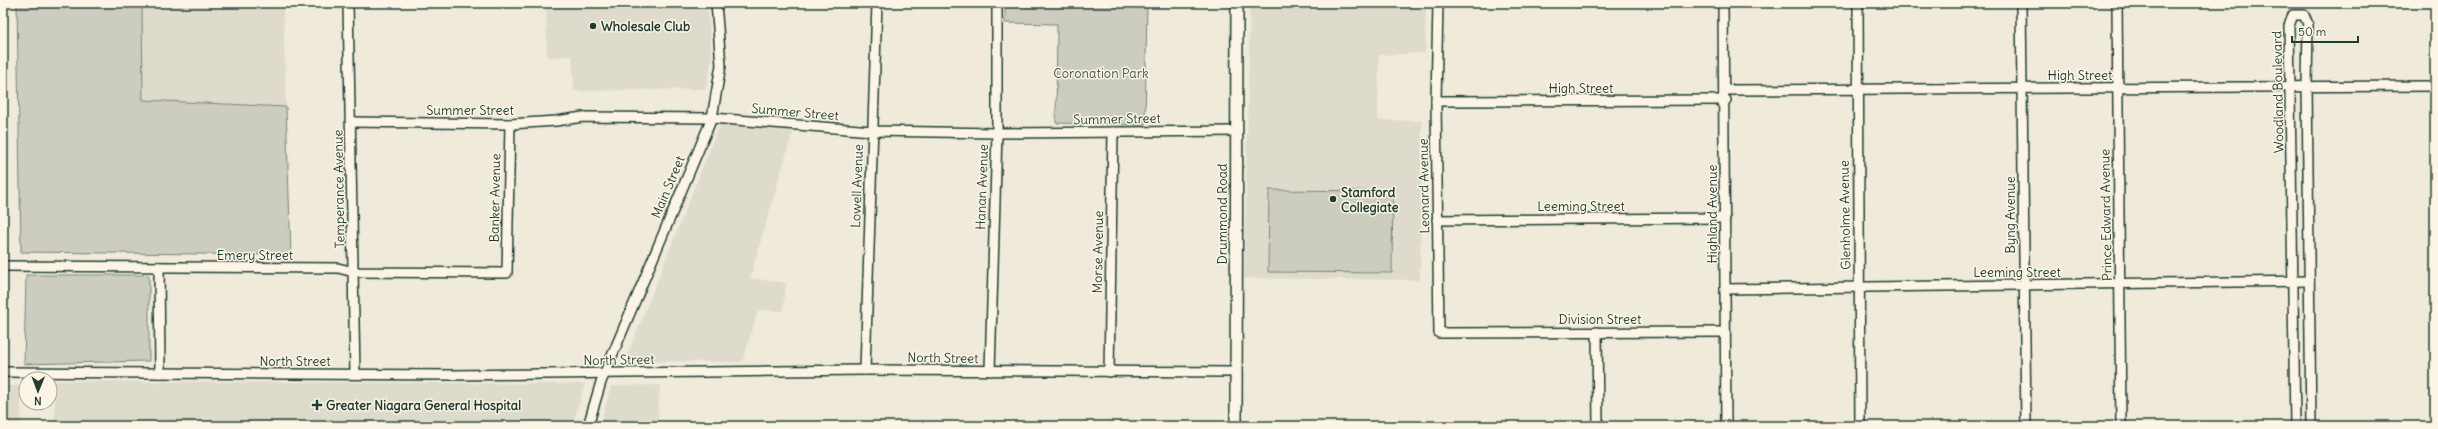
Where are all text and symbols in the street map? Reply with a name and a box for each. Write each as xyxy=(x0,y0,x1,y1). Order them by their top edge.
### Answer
place label: Wholesale Club xyxy=(601,18,690,35)
scale bar xyxy=(2292,18,2358,44)
marker: Wholesale Club xyxy=(588,21,598,31)
text: 50 m xyxy=(2298,24,2327,39)
street label: Woodland Boulevard xyxy=(2268,31,2288,153)
park label: Coronation Park xyxy=(1053,65,1149,82)
street label: High Street xyxy=(2048,67,2113,84)
street label: High Street xyxy=(1549,80,1614,97)
street label: Summer Street xyxy=(751,100,840,124)
street label: Summer Street xyxy=(426,102,514,119)
street label: Summer Street xyxy=(1073,110,1162,128)
street label: Temperance Avenue xyxy=(329,129,349,249)
street label: Leonard Avenue xyxy=(1415,138,1433,234)
street label: Lowell Avenue xyxy=(847,144,867,228)
street label: Hanan Avenue xyxy=(972,144,992,230)
street label: Prince Edward Avenue xyxy=(2096,149,2116,281)
street label: Banker Avenue xyxy=(486,153,504,243)
street label: Main Street xyxy=(647,153,689,221)
street label: Glenholme Avenue xyxy=(1836,160,1854,270)
street label: Drummond Road xyxy=(1214,163,1231,264)
street label: Highland Avenue xyxy=(1704,164,1721,264)
street label: Byng Avenue xyxy=(2002,176,2019,254)
place label: Stamford Collegiate xyxy=(1341,184,1398,216)
marker: Stamford Collegiate xyxy=(1328,194,1338,204)
street label: Leeming Street xyxy=(1537,198,1625,215)
street label: Morse Avenue xyxy=(1089,211,1107,293)
street label: Emery Street xyxy=(217,247,294,264)
street label: Leeming Street xyxy=(1973,264,2061,281)
street label: Division Street xyxy=(1559,311,1642,328)
street label: North Street xyxy=(907,349,979,367)
street label: North Street xyxy=(583,351,655,369)
street label: North Street xyxy=(259,353,331,370)
north arrow xyxy=(18,371,58,411)
text: N xyxy=(34,394,42,408)
place label: Greater Niagara General Hospital xyxy=(326,397,521,414)
marker: Greater Niagara General Hospital xyxy=(311,399,323,411)

